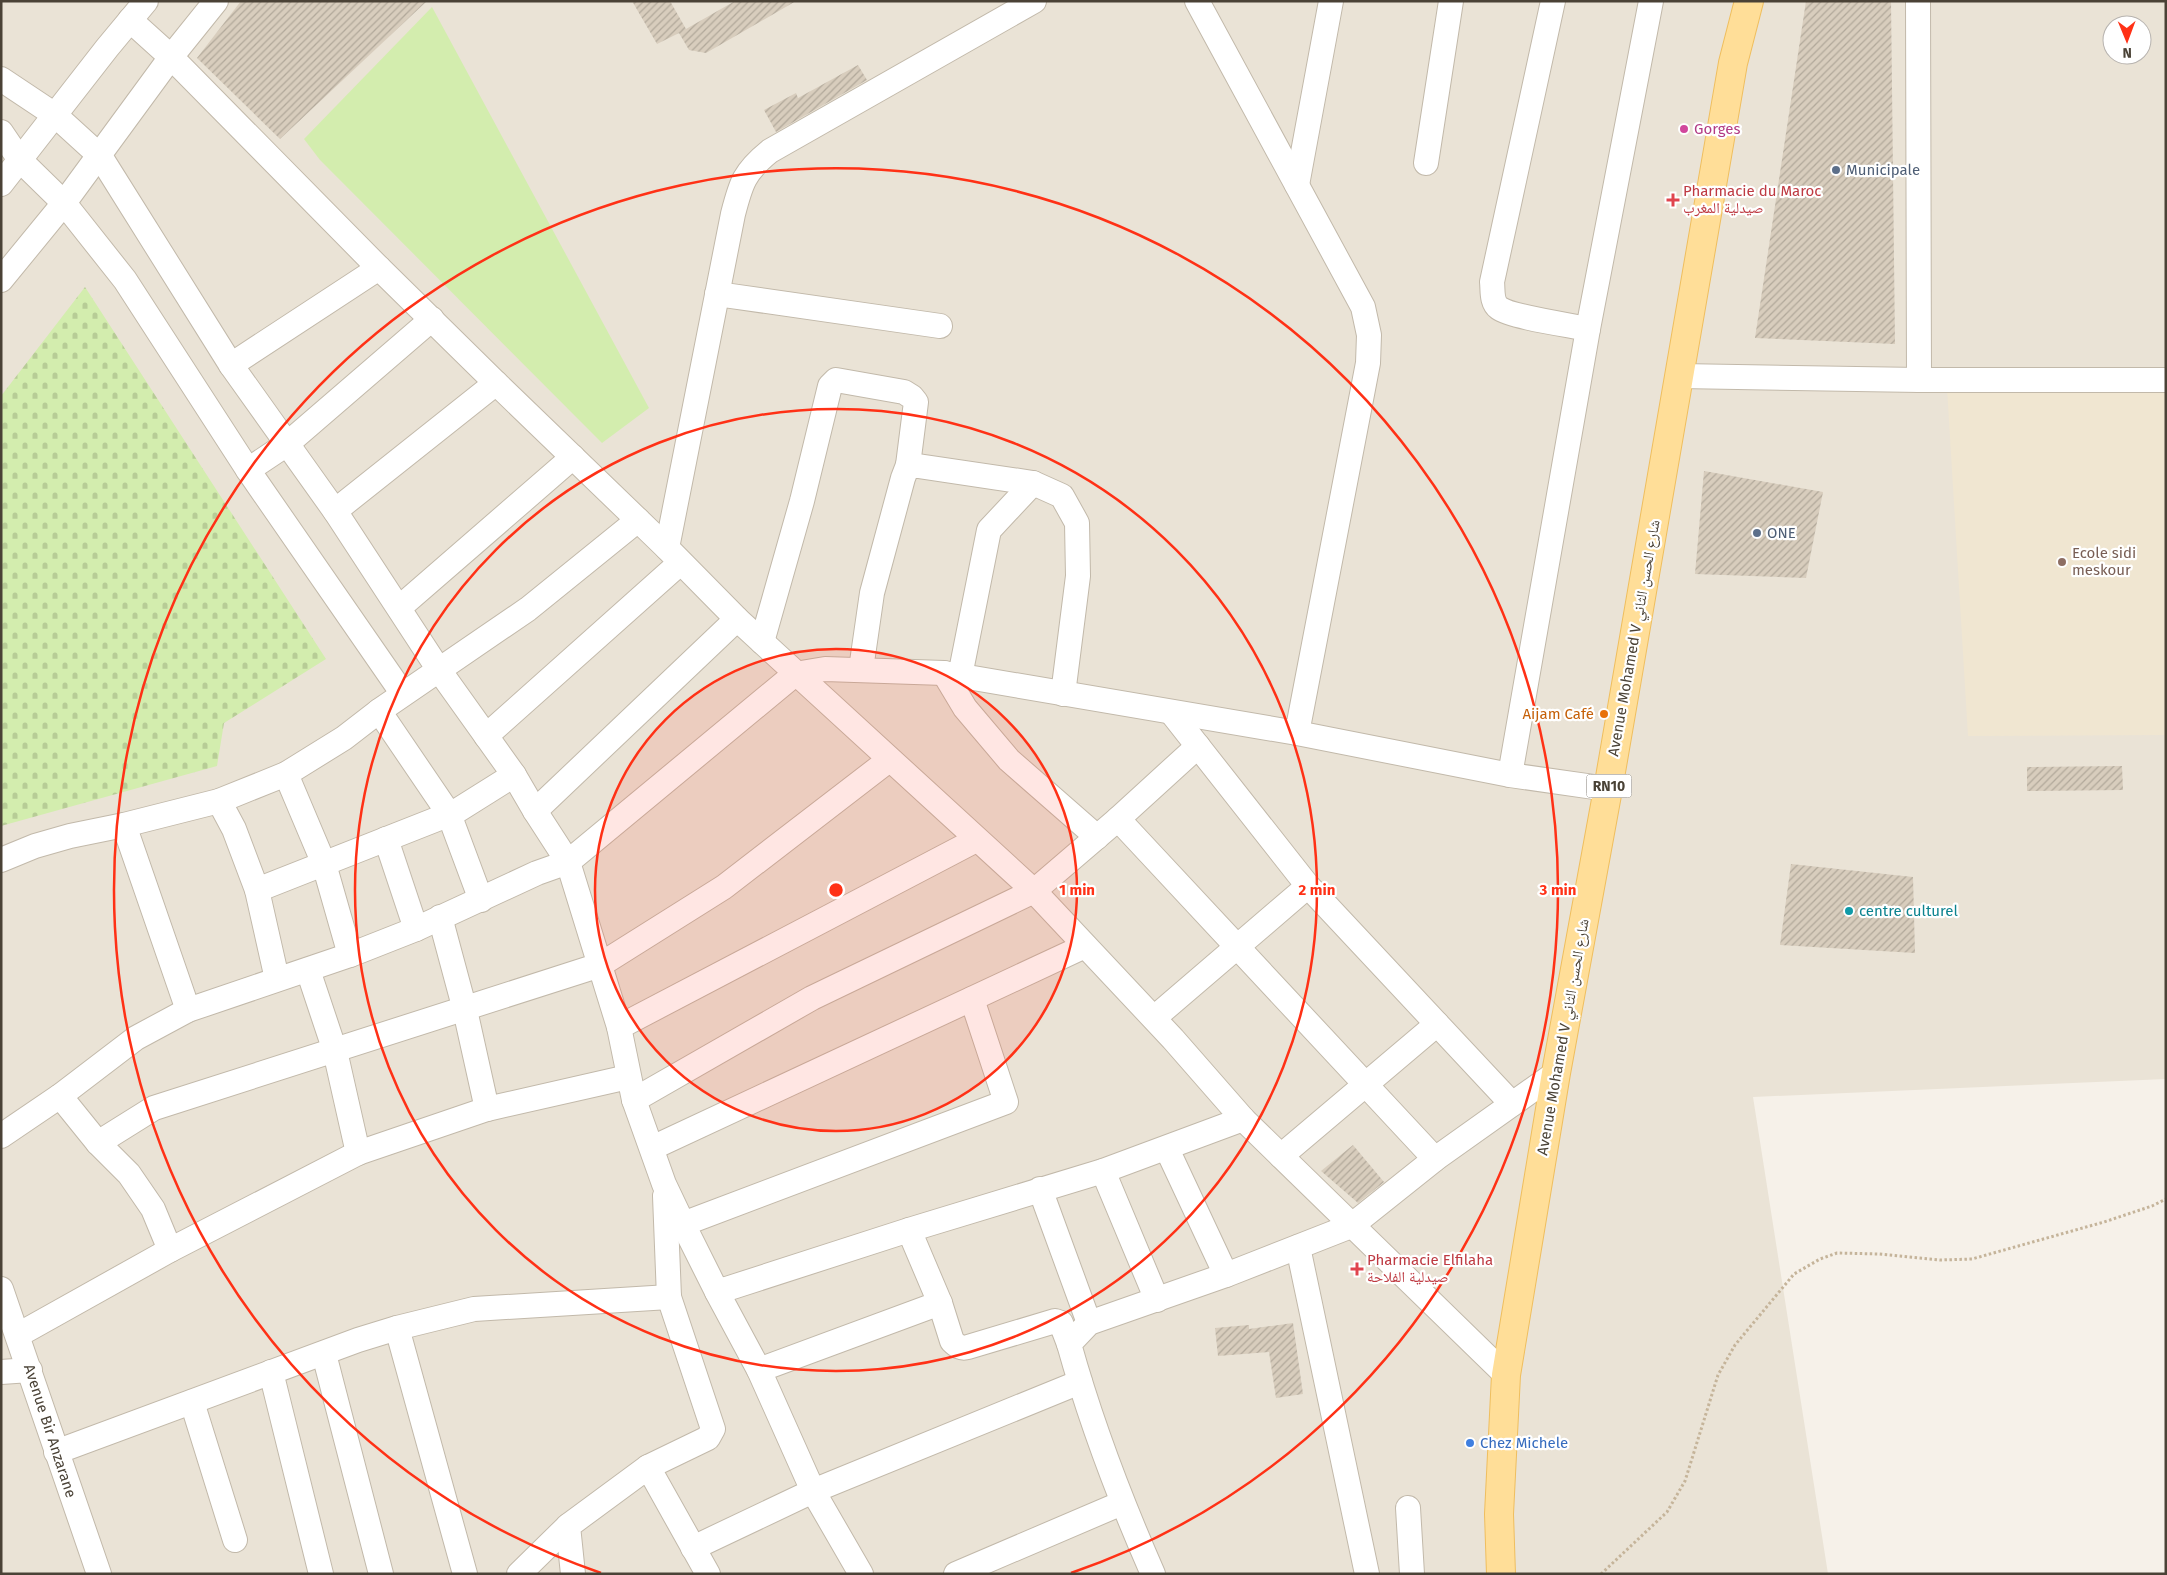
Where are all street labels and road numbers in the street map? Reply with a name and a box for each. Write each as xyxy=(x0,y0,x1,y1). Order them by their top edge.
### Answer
street label: Avenue Mohamed V شارع الحسن الثاني xyxy=(1604,518,1666,758)
road number: RN10 xyxy=(1586,774,1632,798)
street label: Avenue Mohamed V شارع الحسن الثاني xyxy=(1533,917,1595,1157)
street label: Avenue Bir Anzarane xyxy=(20,1362,80,1500)

